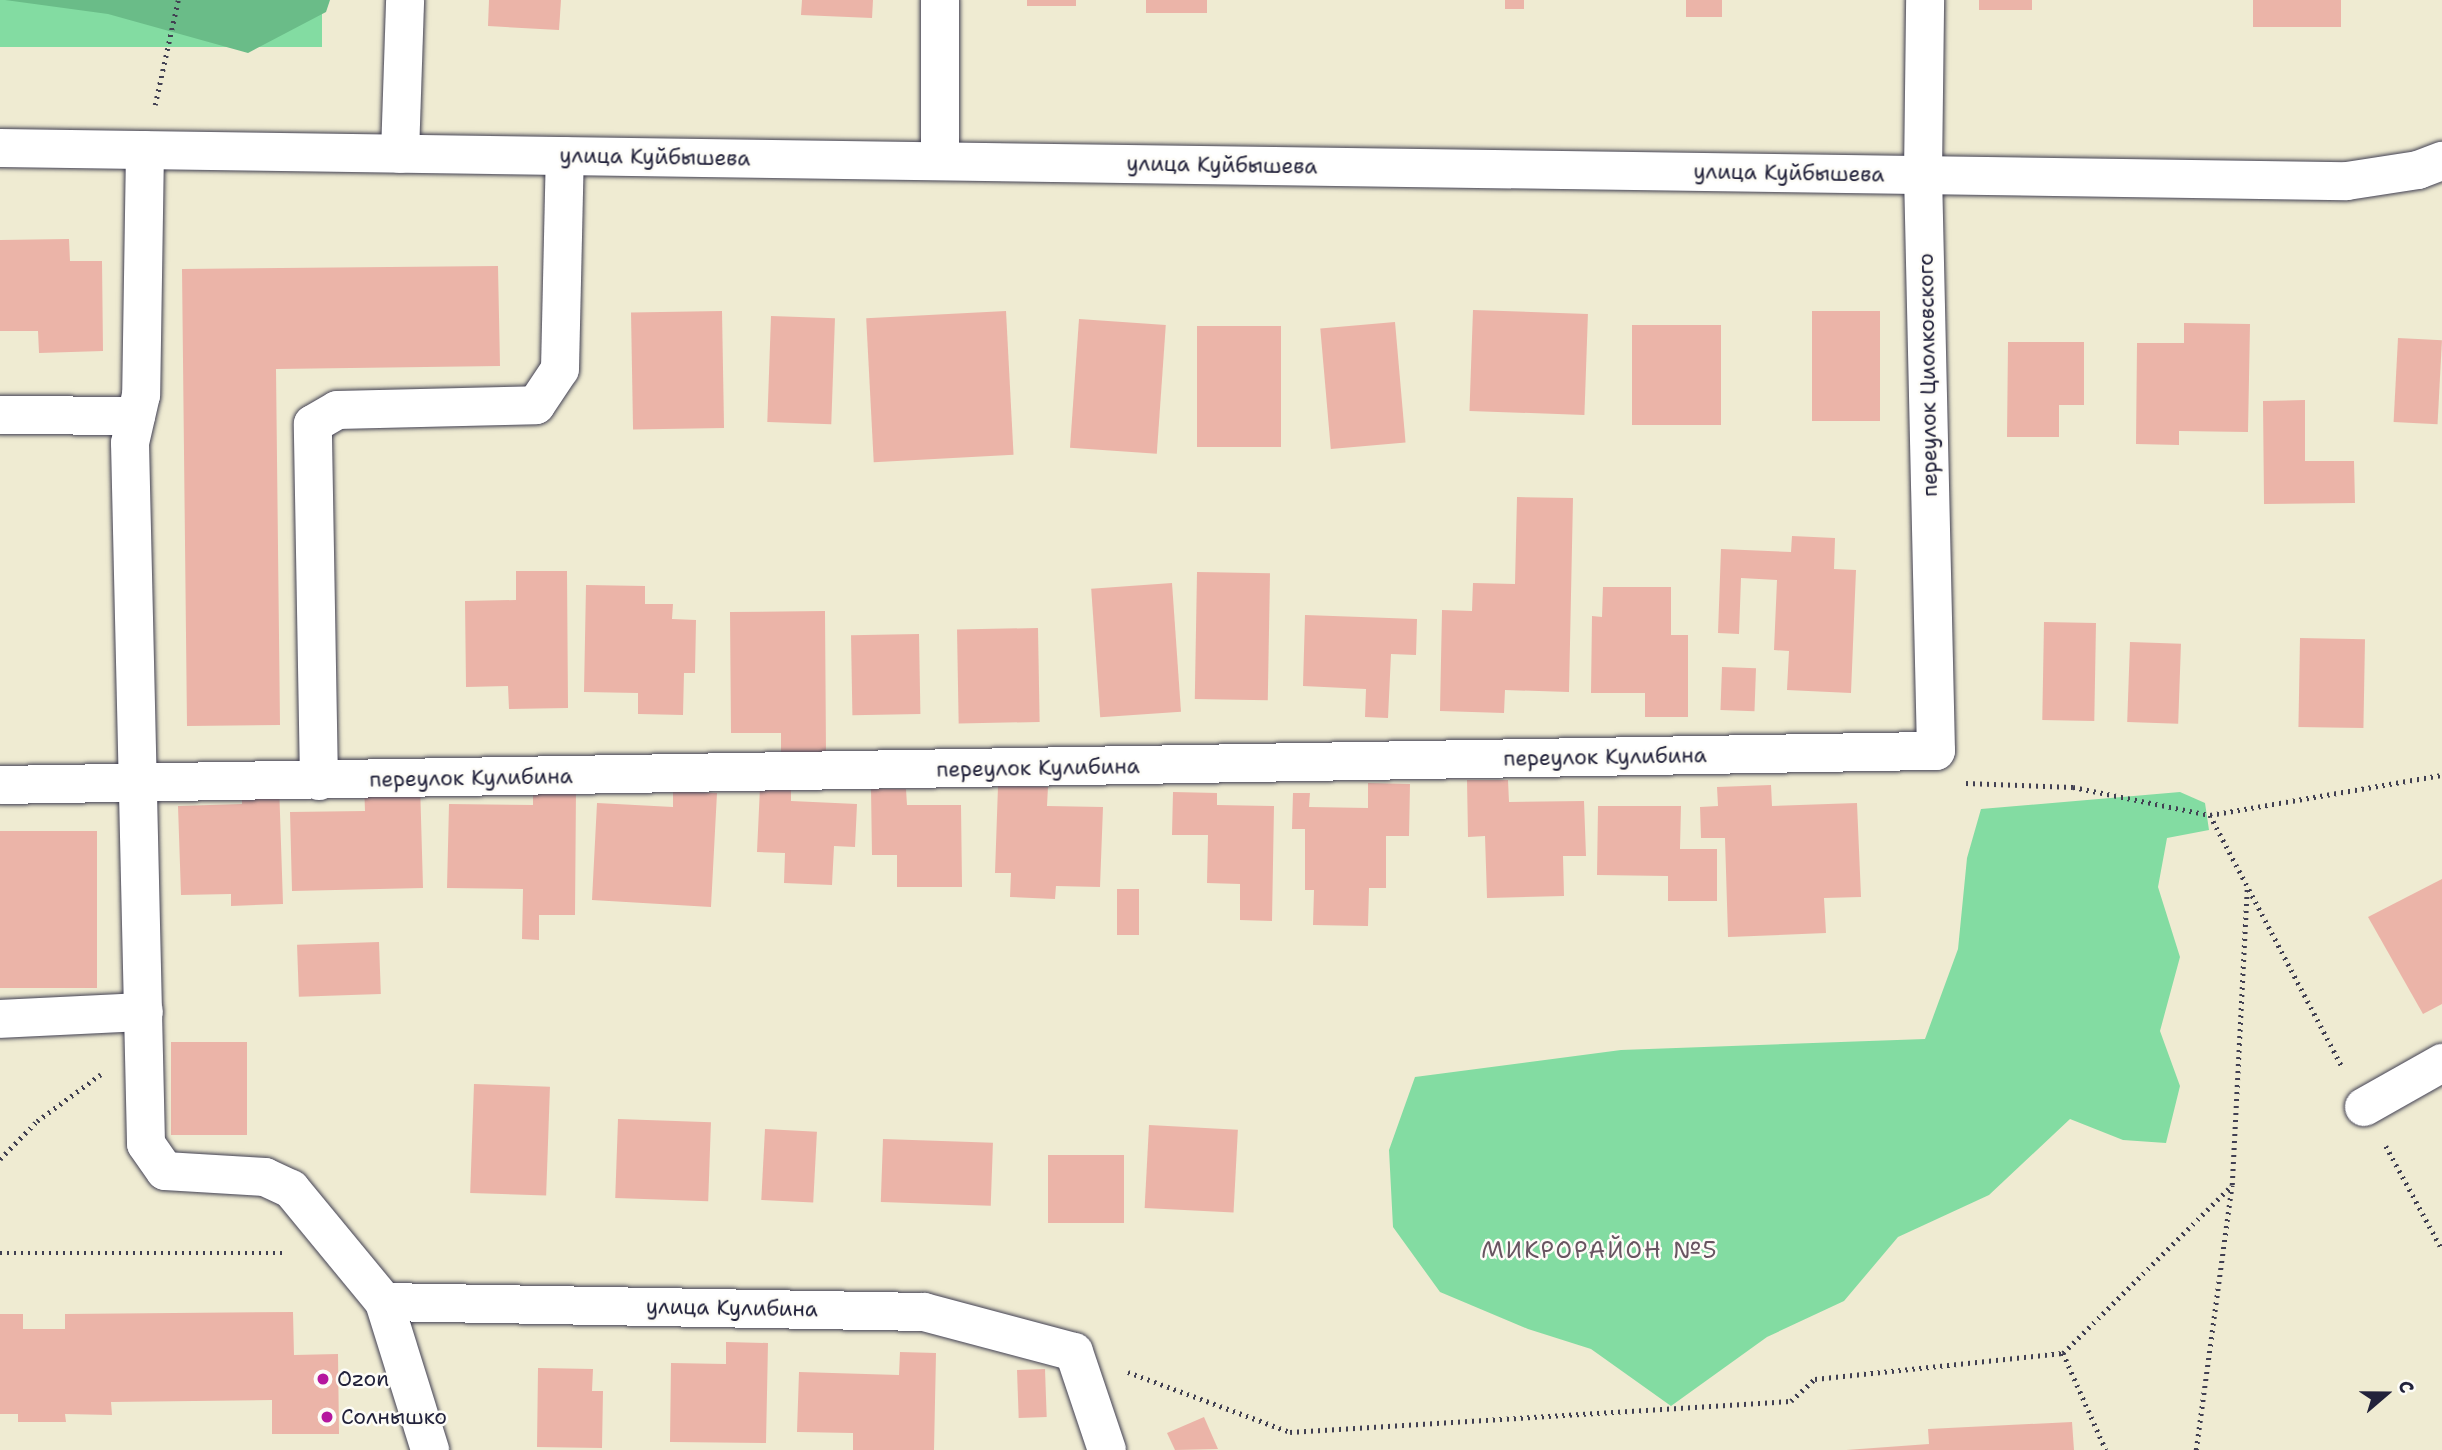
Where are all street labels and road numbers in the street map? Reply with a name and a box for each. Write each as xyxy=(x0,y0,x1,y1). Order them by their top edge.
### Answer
street label: улица Куйбышева xyxy=(559,143,751,171)
street label: улица Куйбышева xyxy=(1126,151,1318,179)
street label: улица Куйбышева xyxy=(1693,159,1885,187)
street label: переулок Циолковского xyxy=(1913,253,1943,497)
street label: переулок Кулибина xyxy=(1503,743,1707,771)
street label: переулок Кулибина xyxy=(936,754,1140,782)
street label: переулок Кулибина xyxy=(369,764,573,792)
street label: улица Кулибина xyxy=(646,1294,818,1322)

